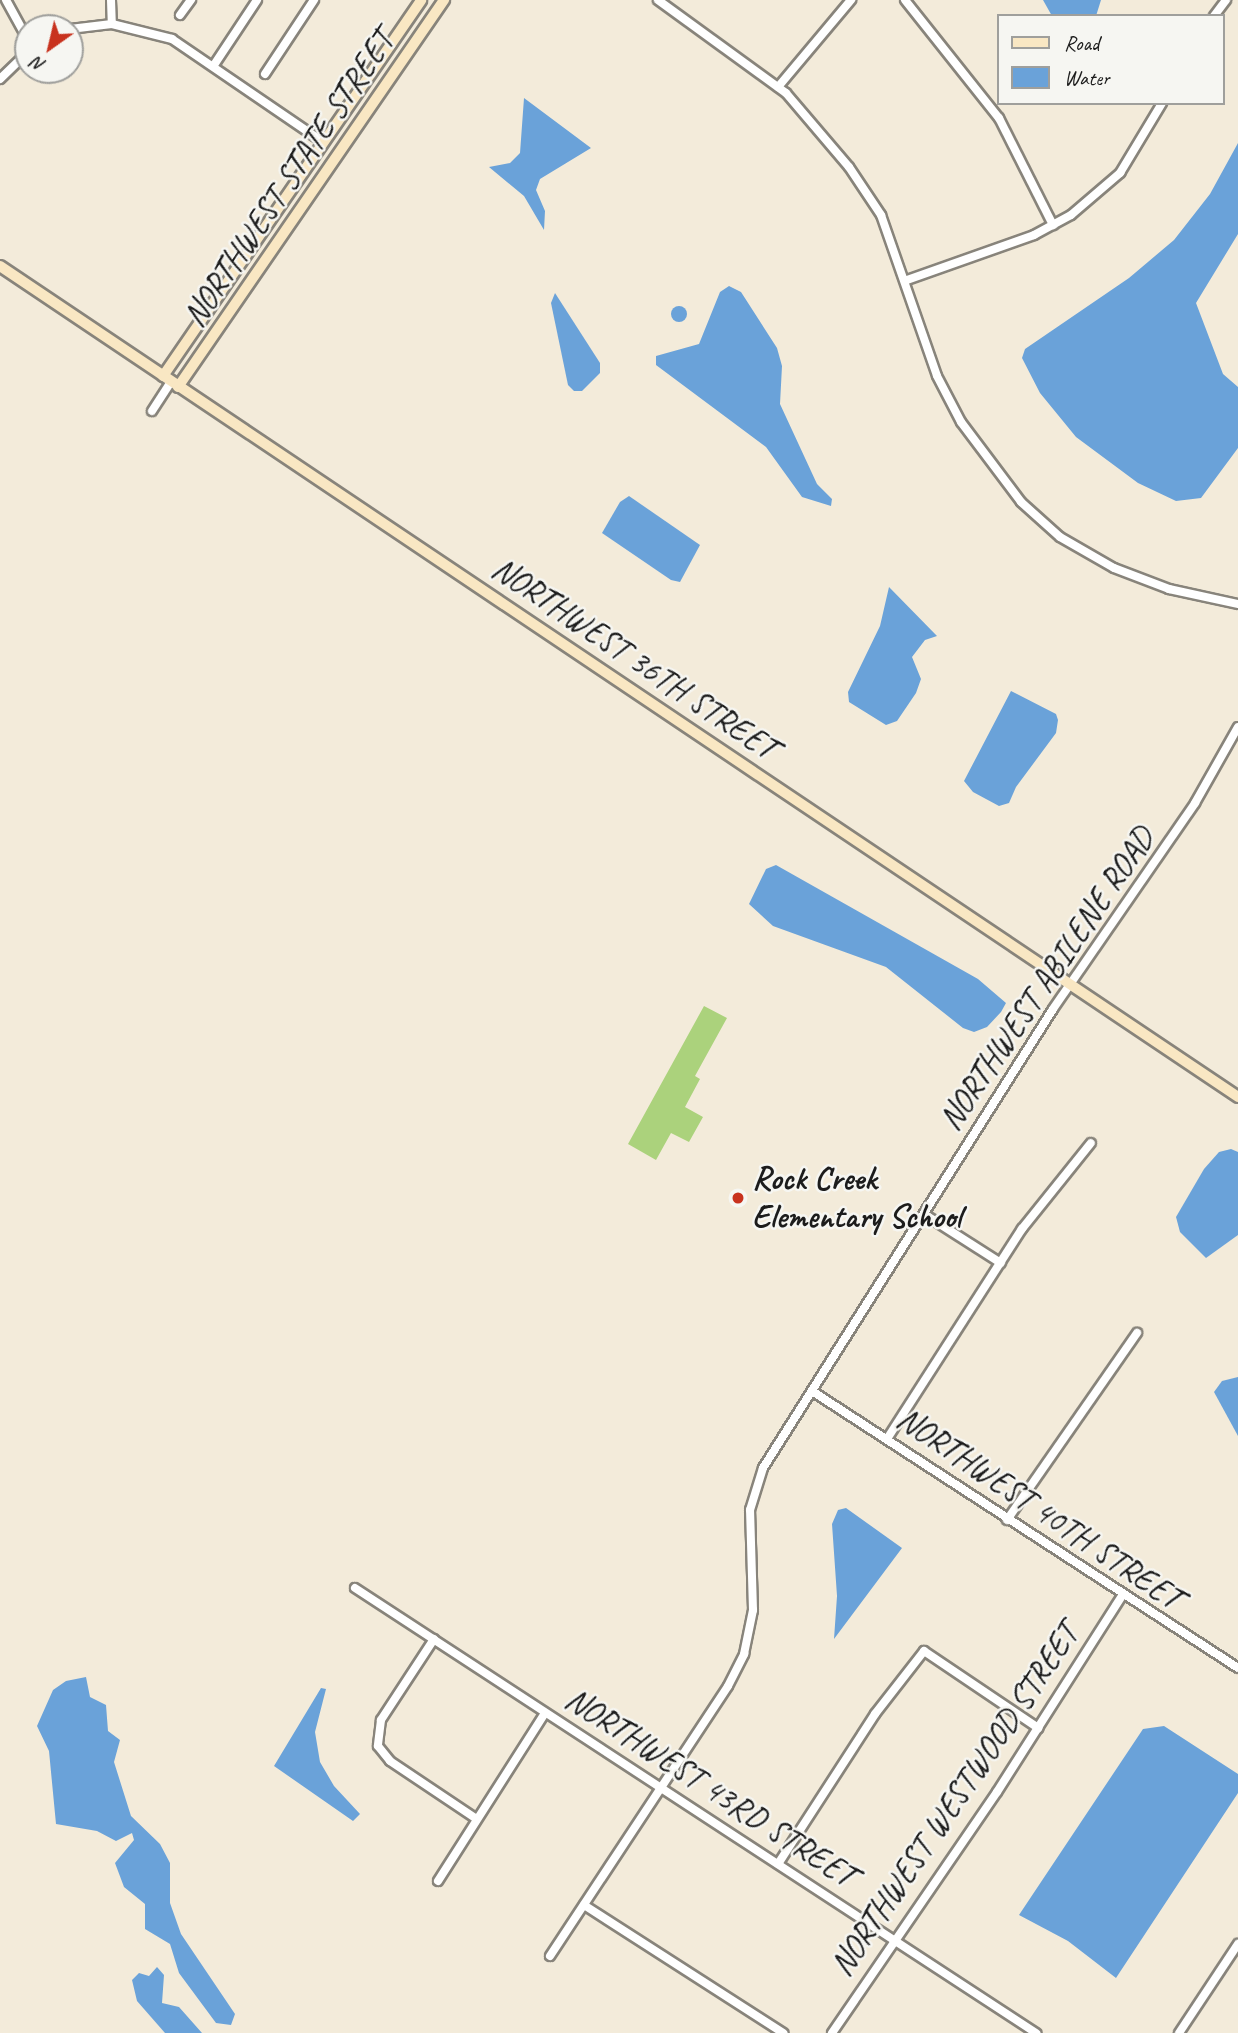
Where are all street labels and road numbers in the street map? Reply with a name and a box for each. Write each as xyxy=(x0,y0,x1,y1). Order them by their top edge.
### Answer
street label: NORTHWEST STATE STREET xyxy=(175,23,403,335)
street label: NORTHWEST 36TH STREET xyxy=(485,549,783,769)
street label: NORTHWEST ABILENE ROAD xyxy=(931,821,1163,1137)
street label: NORTHWEST 40TH STREET xyxy=(890,1399,1188,1619)
street label: NORTHWEST WESTWOOD STREET xyxy=(822,1616,1088,1984)
street label: NORTHWEST 43RD STREET xyxy=(558,1680,862,1896)

